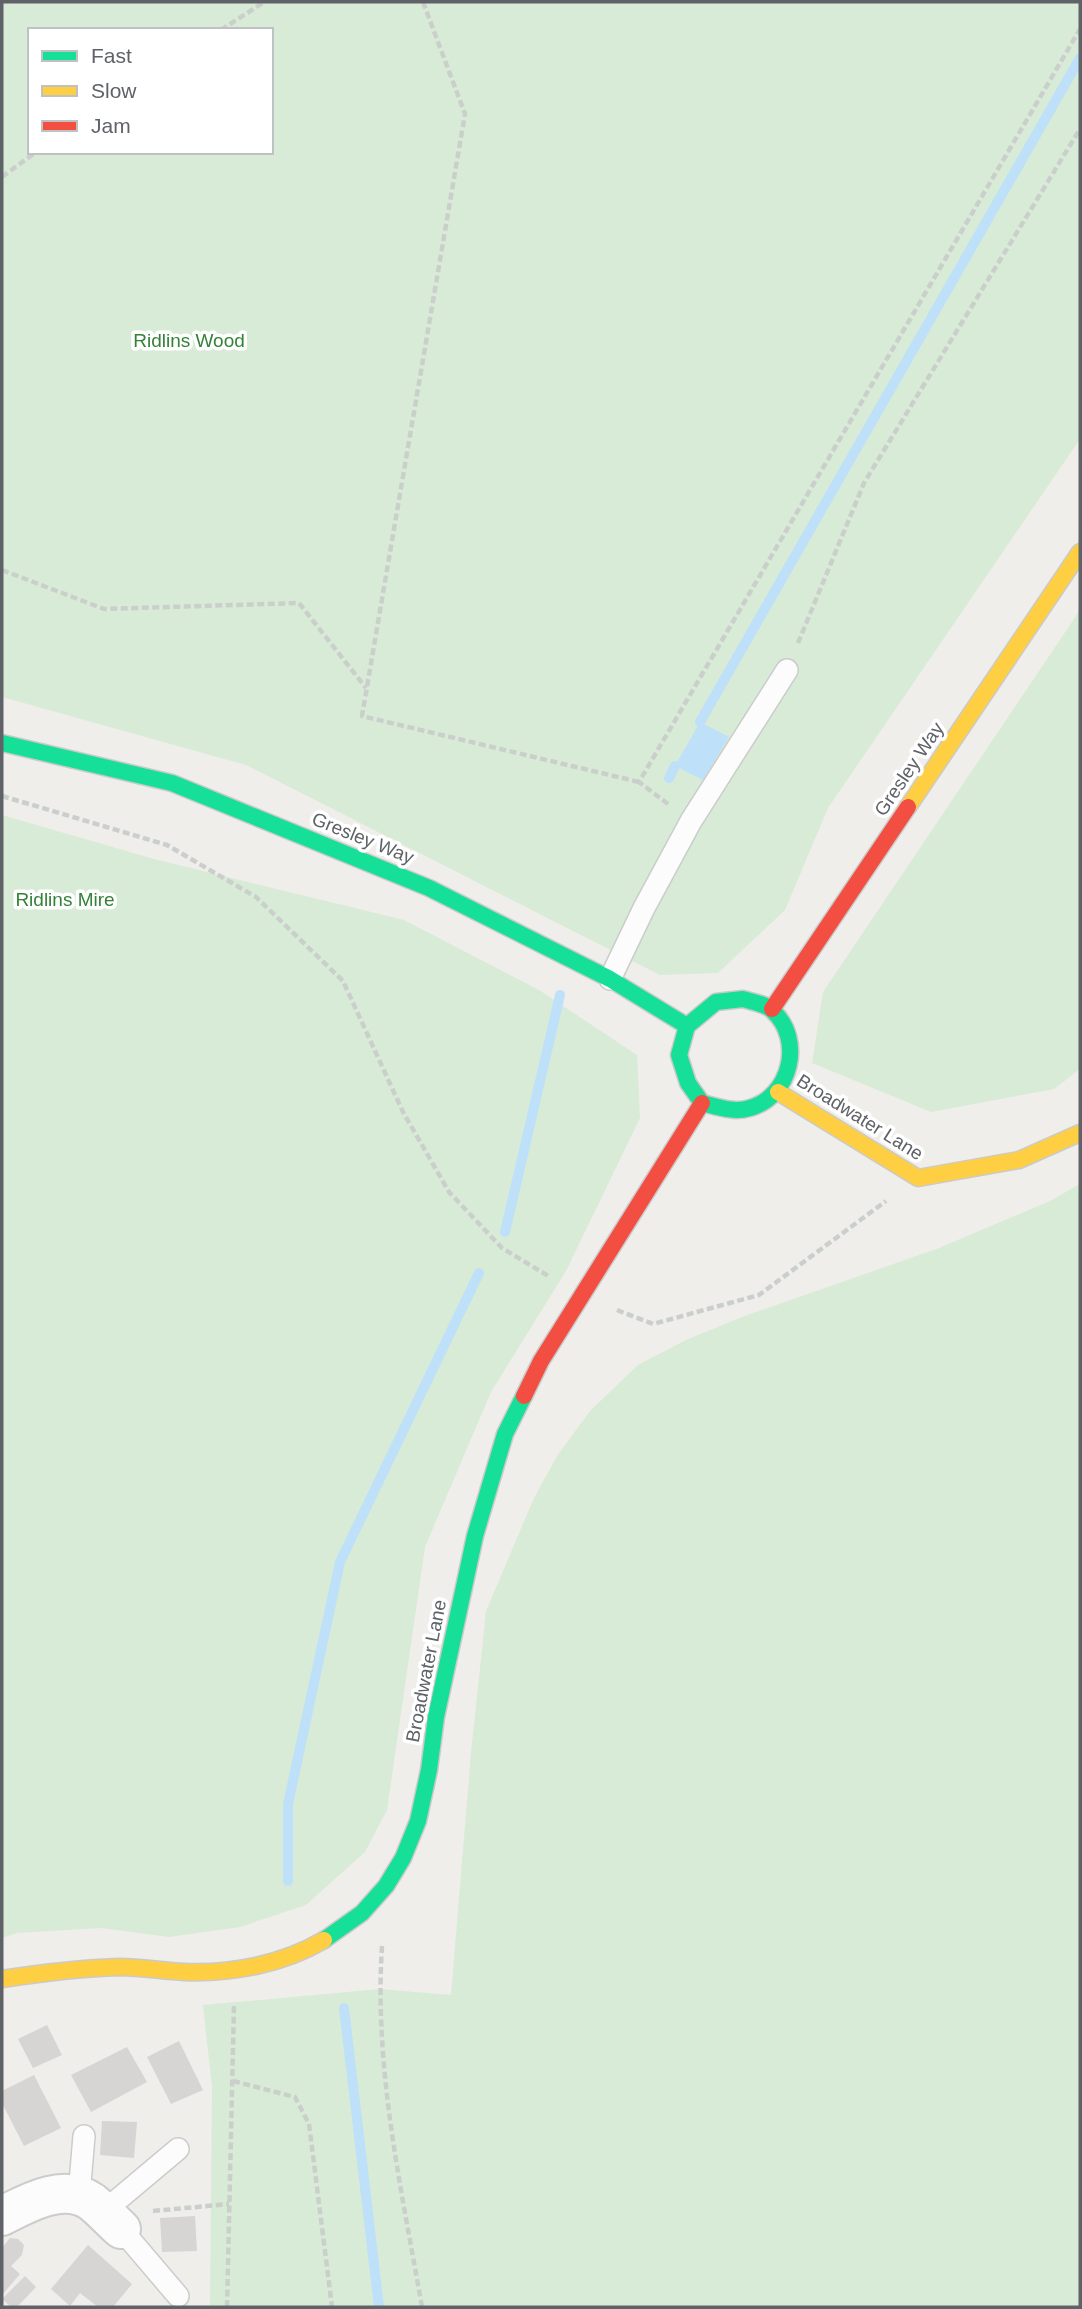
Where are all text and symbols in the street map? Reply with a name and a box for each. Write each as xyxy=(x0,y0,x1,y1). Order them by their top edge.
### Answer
legend xyxy=(28,28,273,154)
text: Fast xyxy=(91,44,132,67)
text: Slow xyxy=(91,79,137,102)
text: Jam xyxy=(91,114,131,137)
park label: Ridlins Wood xyxy=(133,330,245,351)
street label: Gresley Way xyxy=(870,718,948,820)
street label: Gresley Way xyxy=(309,808,417,868)
park label: Ridlins Mire xyxy=(15,889,115,910)
street label: Broadwater Lane xyxy=(793,1070,927,1164)
street label: Broadwater Lane xyxy=(402,1598,450,1744)

